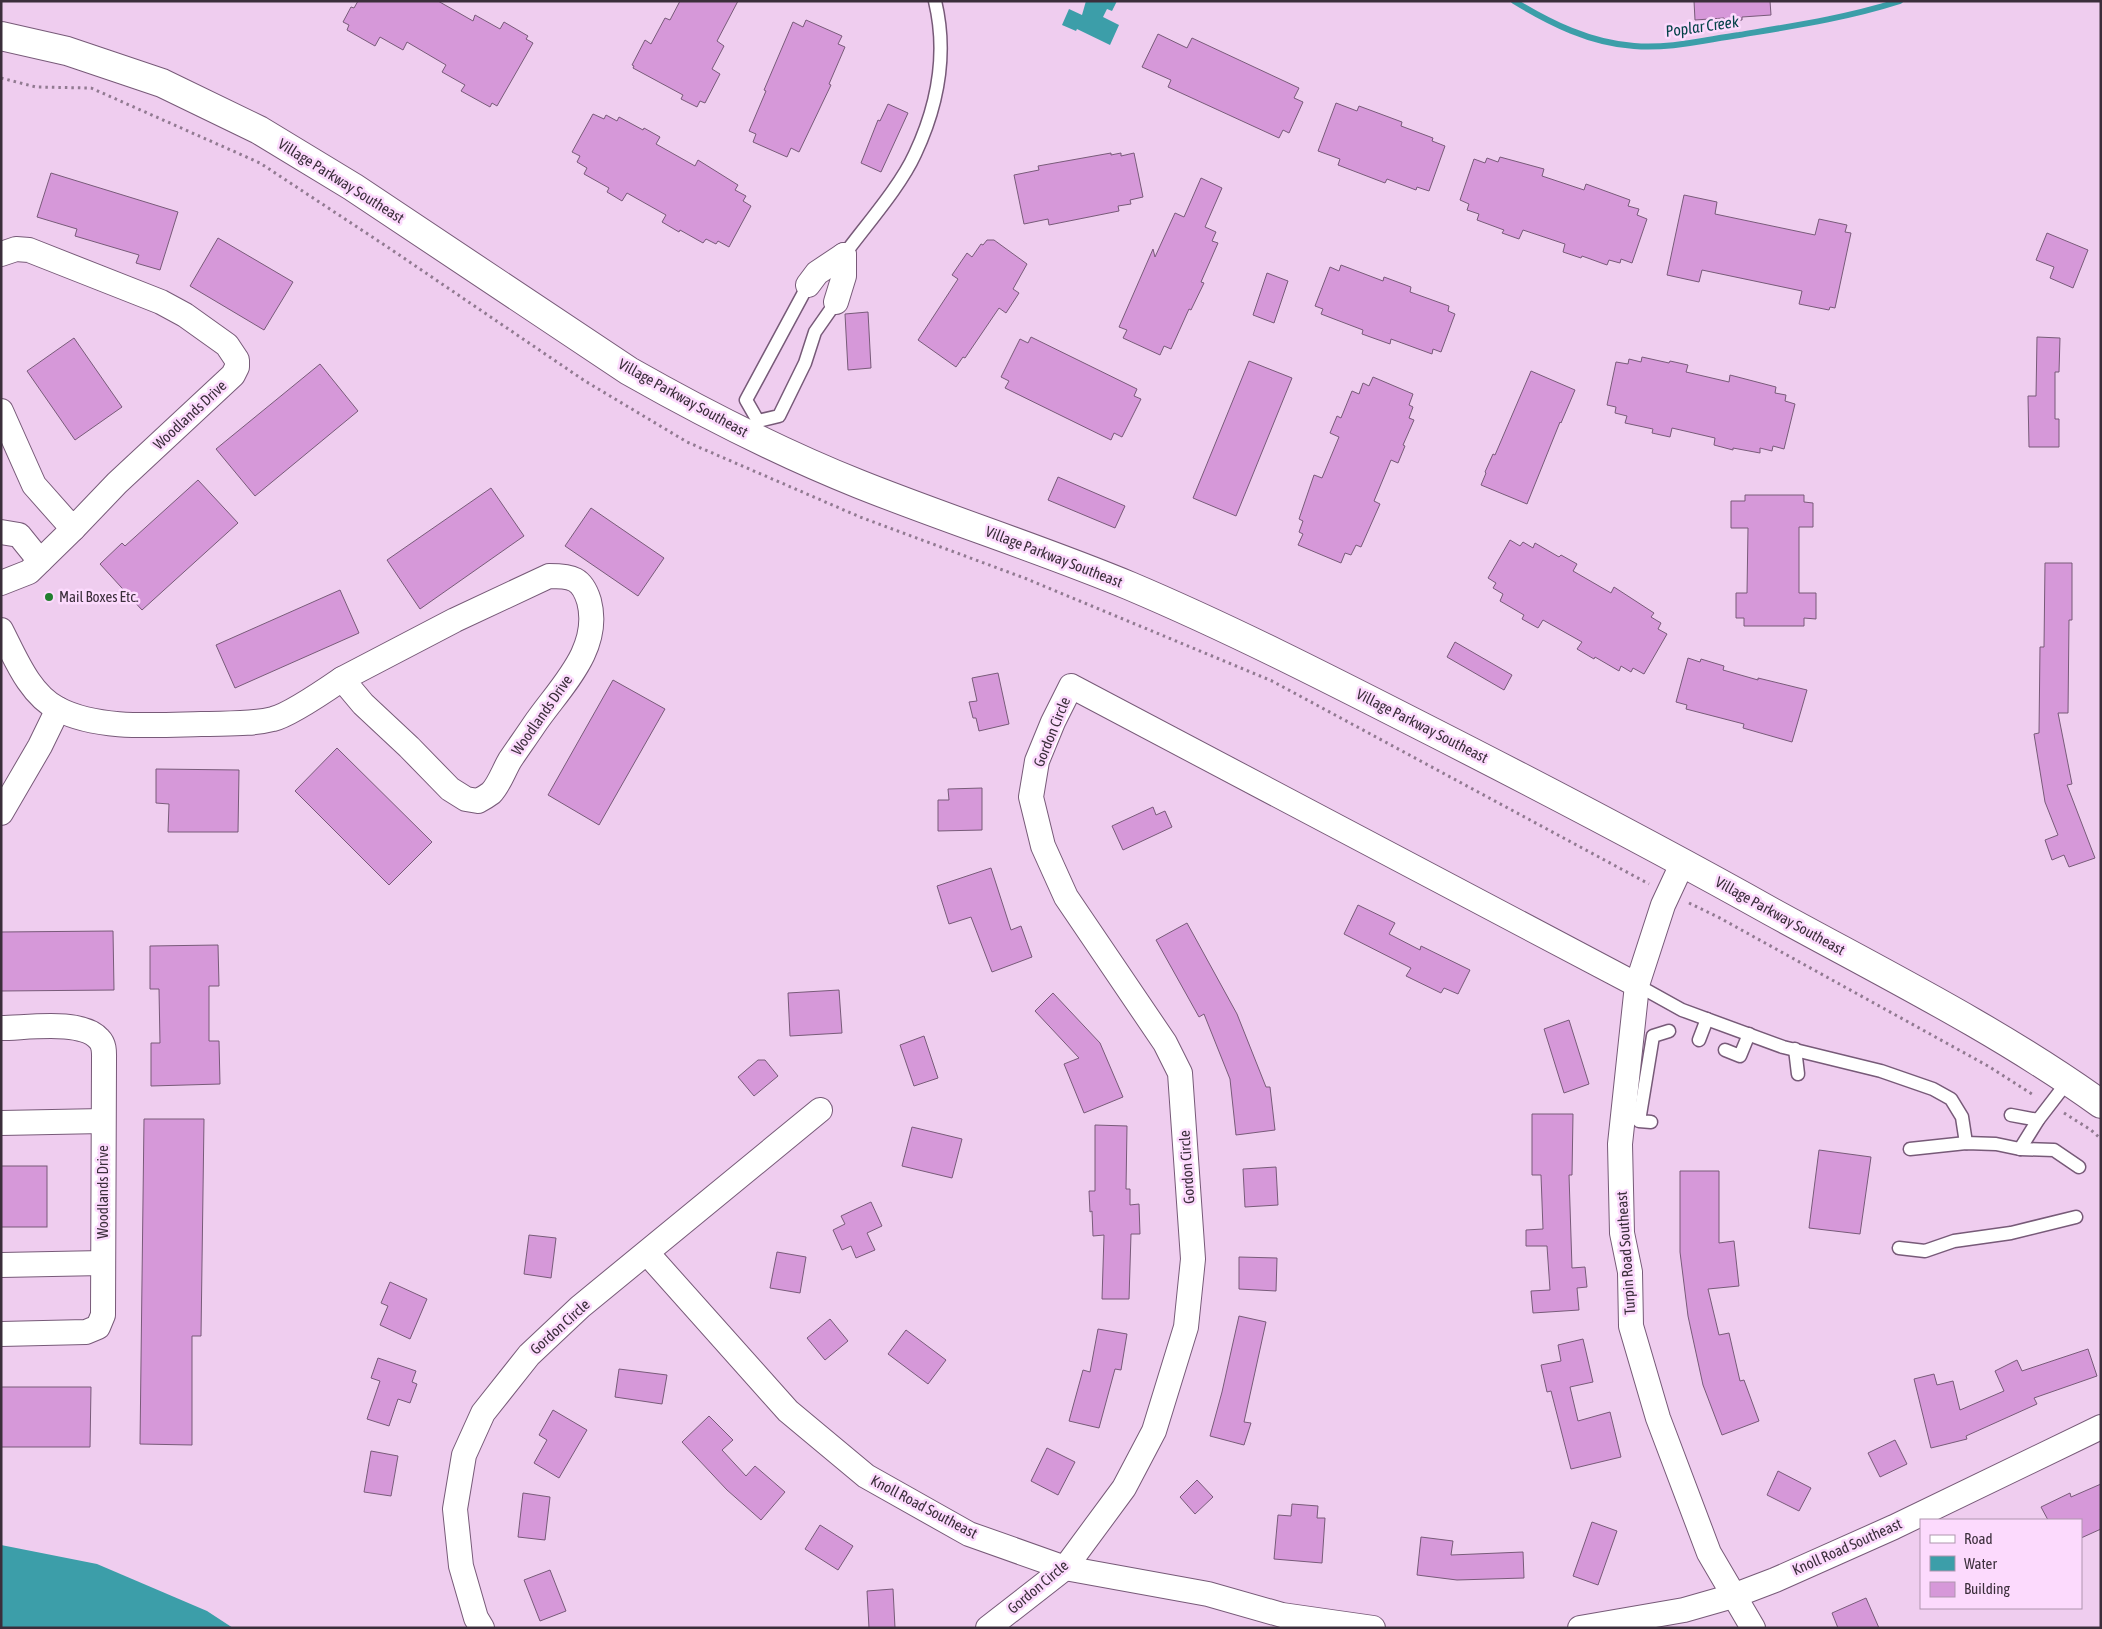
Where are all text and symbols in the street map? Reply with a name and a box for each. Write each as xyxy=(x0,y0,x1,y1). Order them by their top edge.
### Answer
water label: Poplar Creek xyxy=(1664,12,1741,41)
street label: Village Parkway Southeast xyxy=(275,135,407,226)
street label: Village Parkway Southeast xyxy=(616,355,751,440)
street label: Woodlands Drive xyxy=(150,376,230,453)
street label: Village Parkway Southeast xyxy=(983,523,1125,591)
place label: Mail Boxes Etc. xyxy=(59,588,139,605)
marker: Mail Boxes Etc. xyxy=(43,591,55,603)
street label: Woodlands Drive xyxy=(508,671,575,758)
street label: Village Parkway Southeast xyxy=(1354,685,1491,766)
street label: Gordon Circle xyxy=(1030,694,1073,769)
street label: Village Parkway Southeast xyxy=(1713,873,1848,958)
street label: Gordon Circle xyxy=(1175,1129,1198,1204)
street label: Woodlands Drive xyxy=(94,1145,111,1239)
street label: Turpin Road Southeast xyxy=(1613,1191,1638,1315)
street label: Gordon Circle xyxy=(527,1296,593,1358)
street label: Knoll Road Southeast xyxy=(868,1471,980,1542)
street label: Knoll Road Southeast xyxy=(1789,1515,1904,1578)
legend xyxy=(1920,1519,2082,1609)
text: Road xyxy=(1964,1530,1993,1547)
text: Water xyxy=(1964,1555,1997,1572)
street label: Gordon Circle xyxy=(1004,1556,1072,1617)
text: Building xyxy=(1964,1580,2010,1597)

